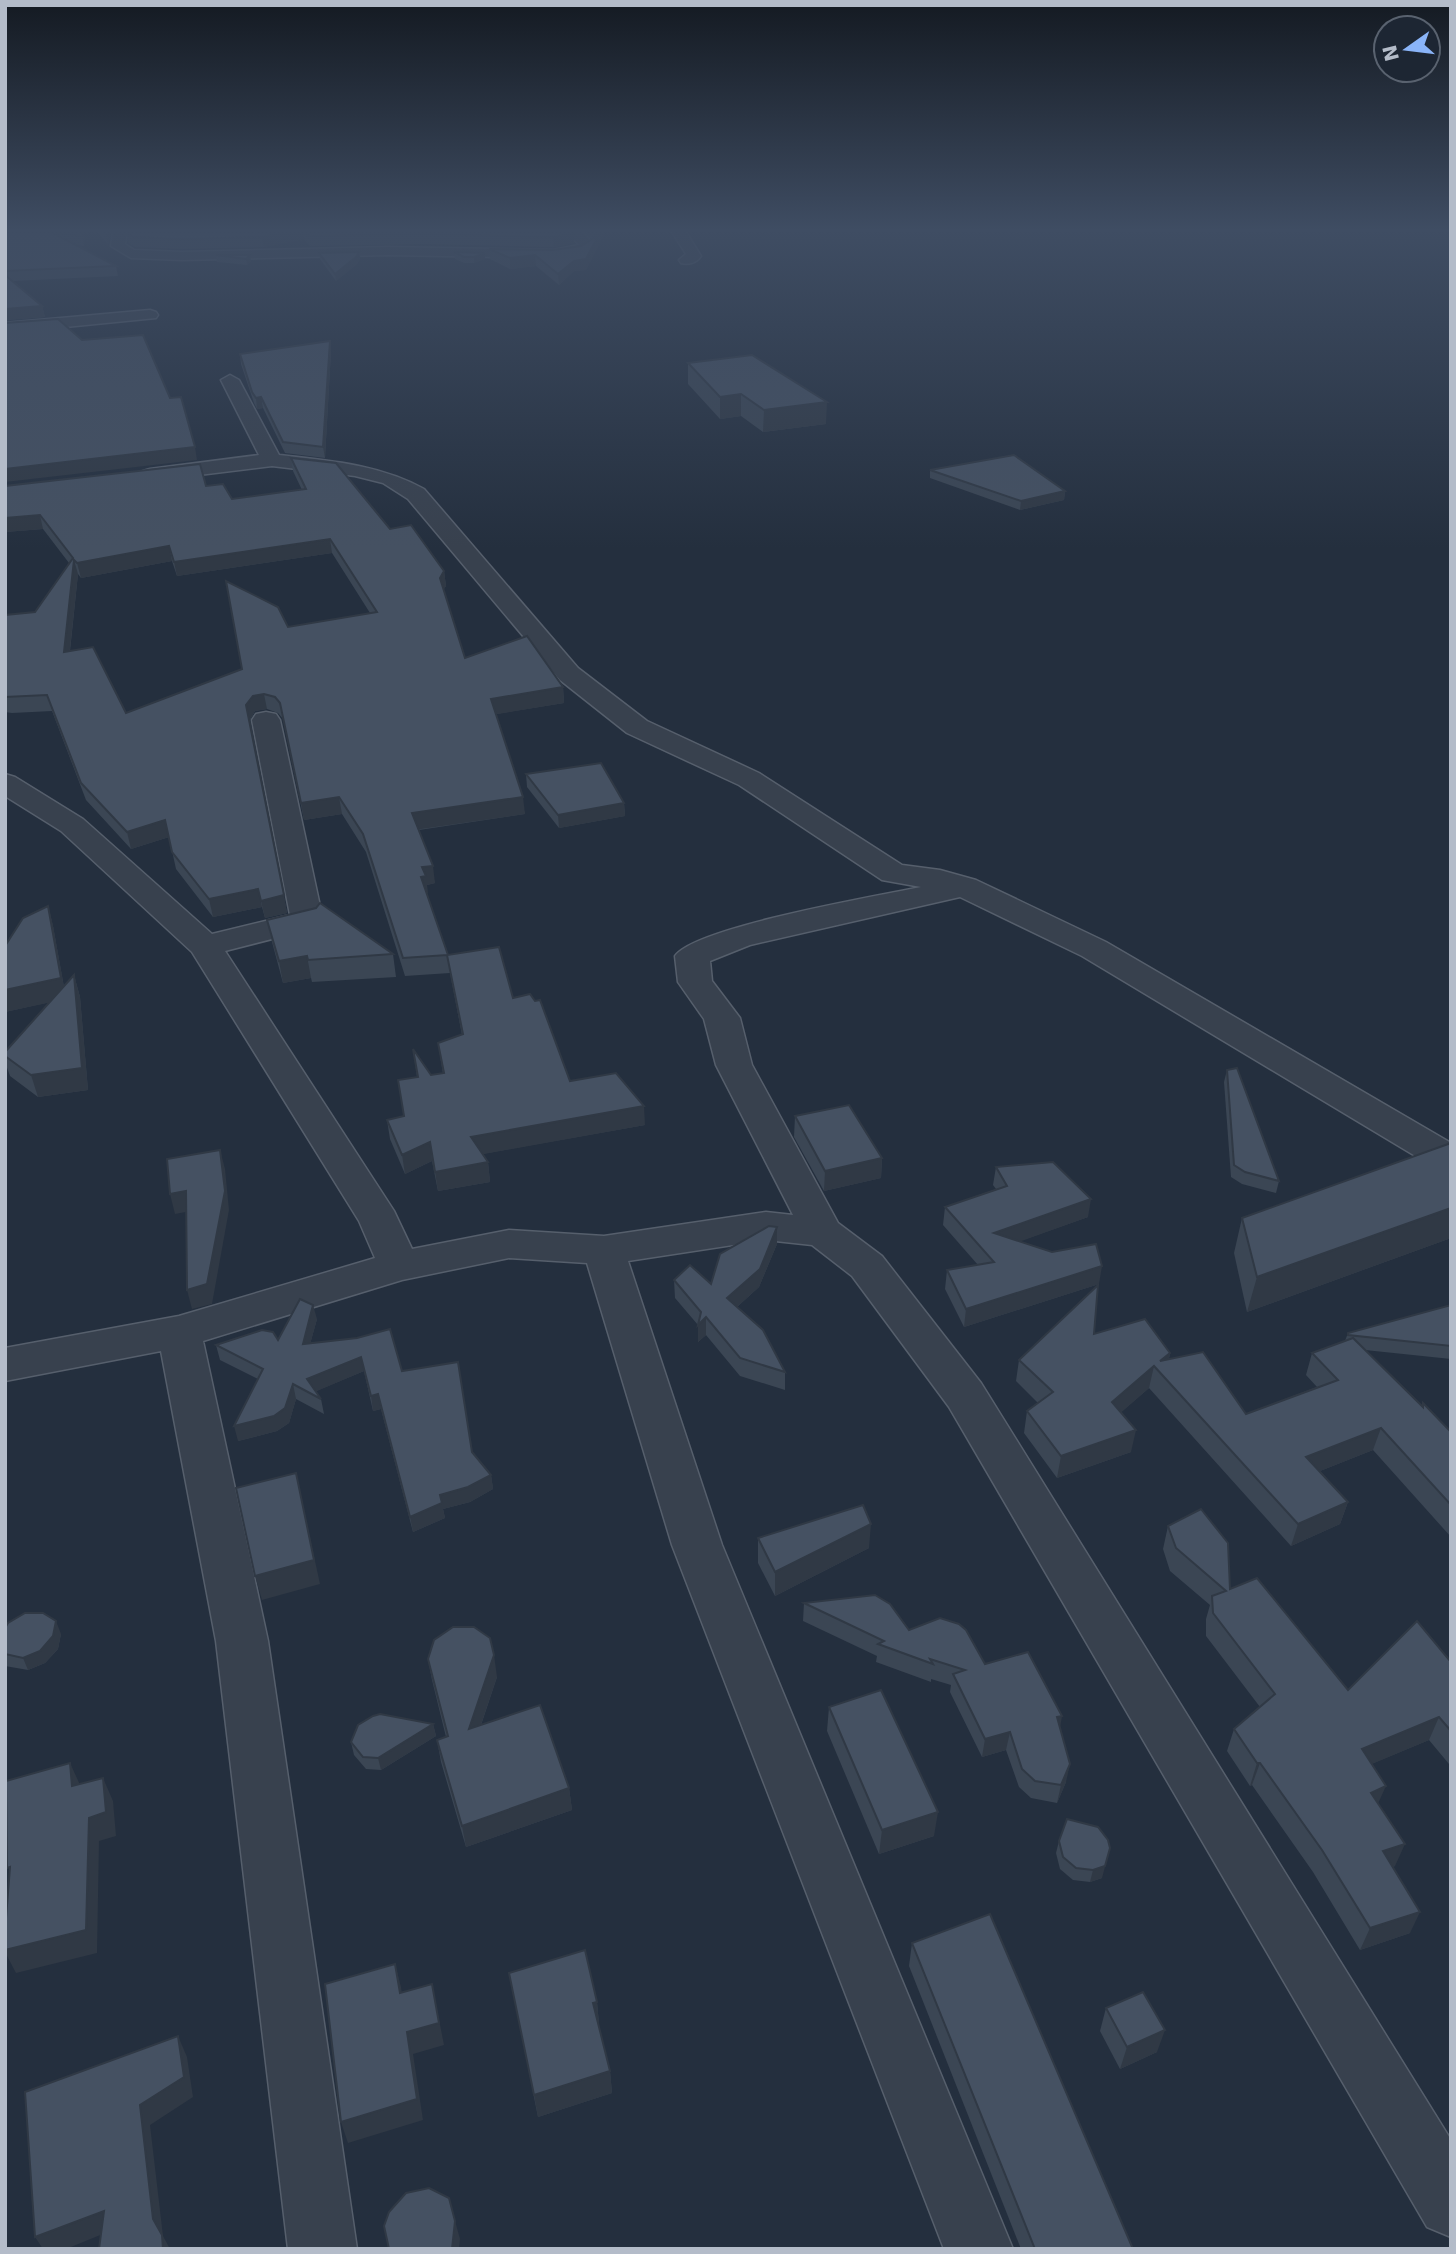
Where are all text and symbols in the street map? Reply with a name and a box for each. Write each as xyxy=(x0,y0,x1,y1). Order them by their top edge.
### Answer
north arrow xyxy=(1372,14,1442,84)
text: N xyxy=(1378,43,1403,63)

